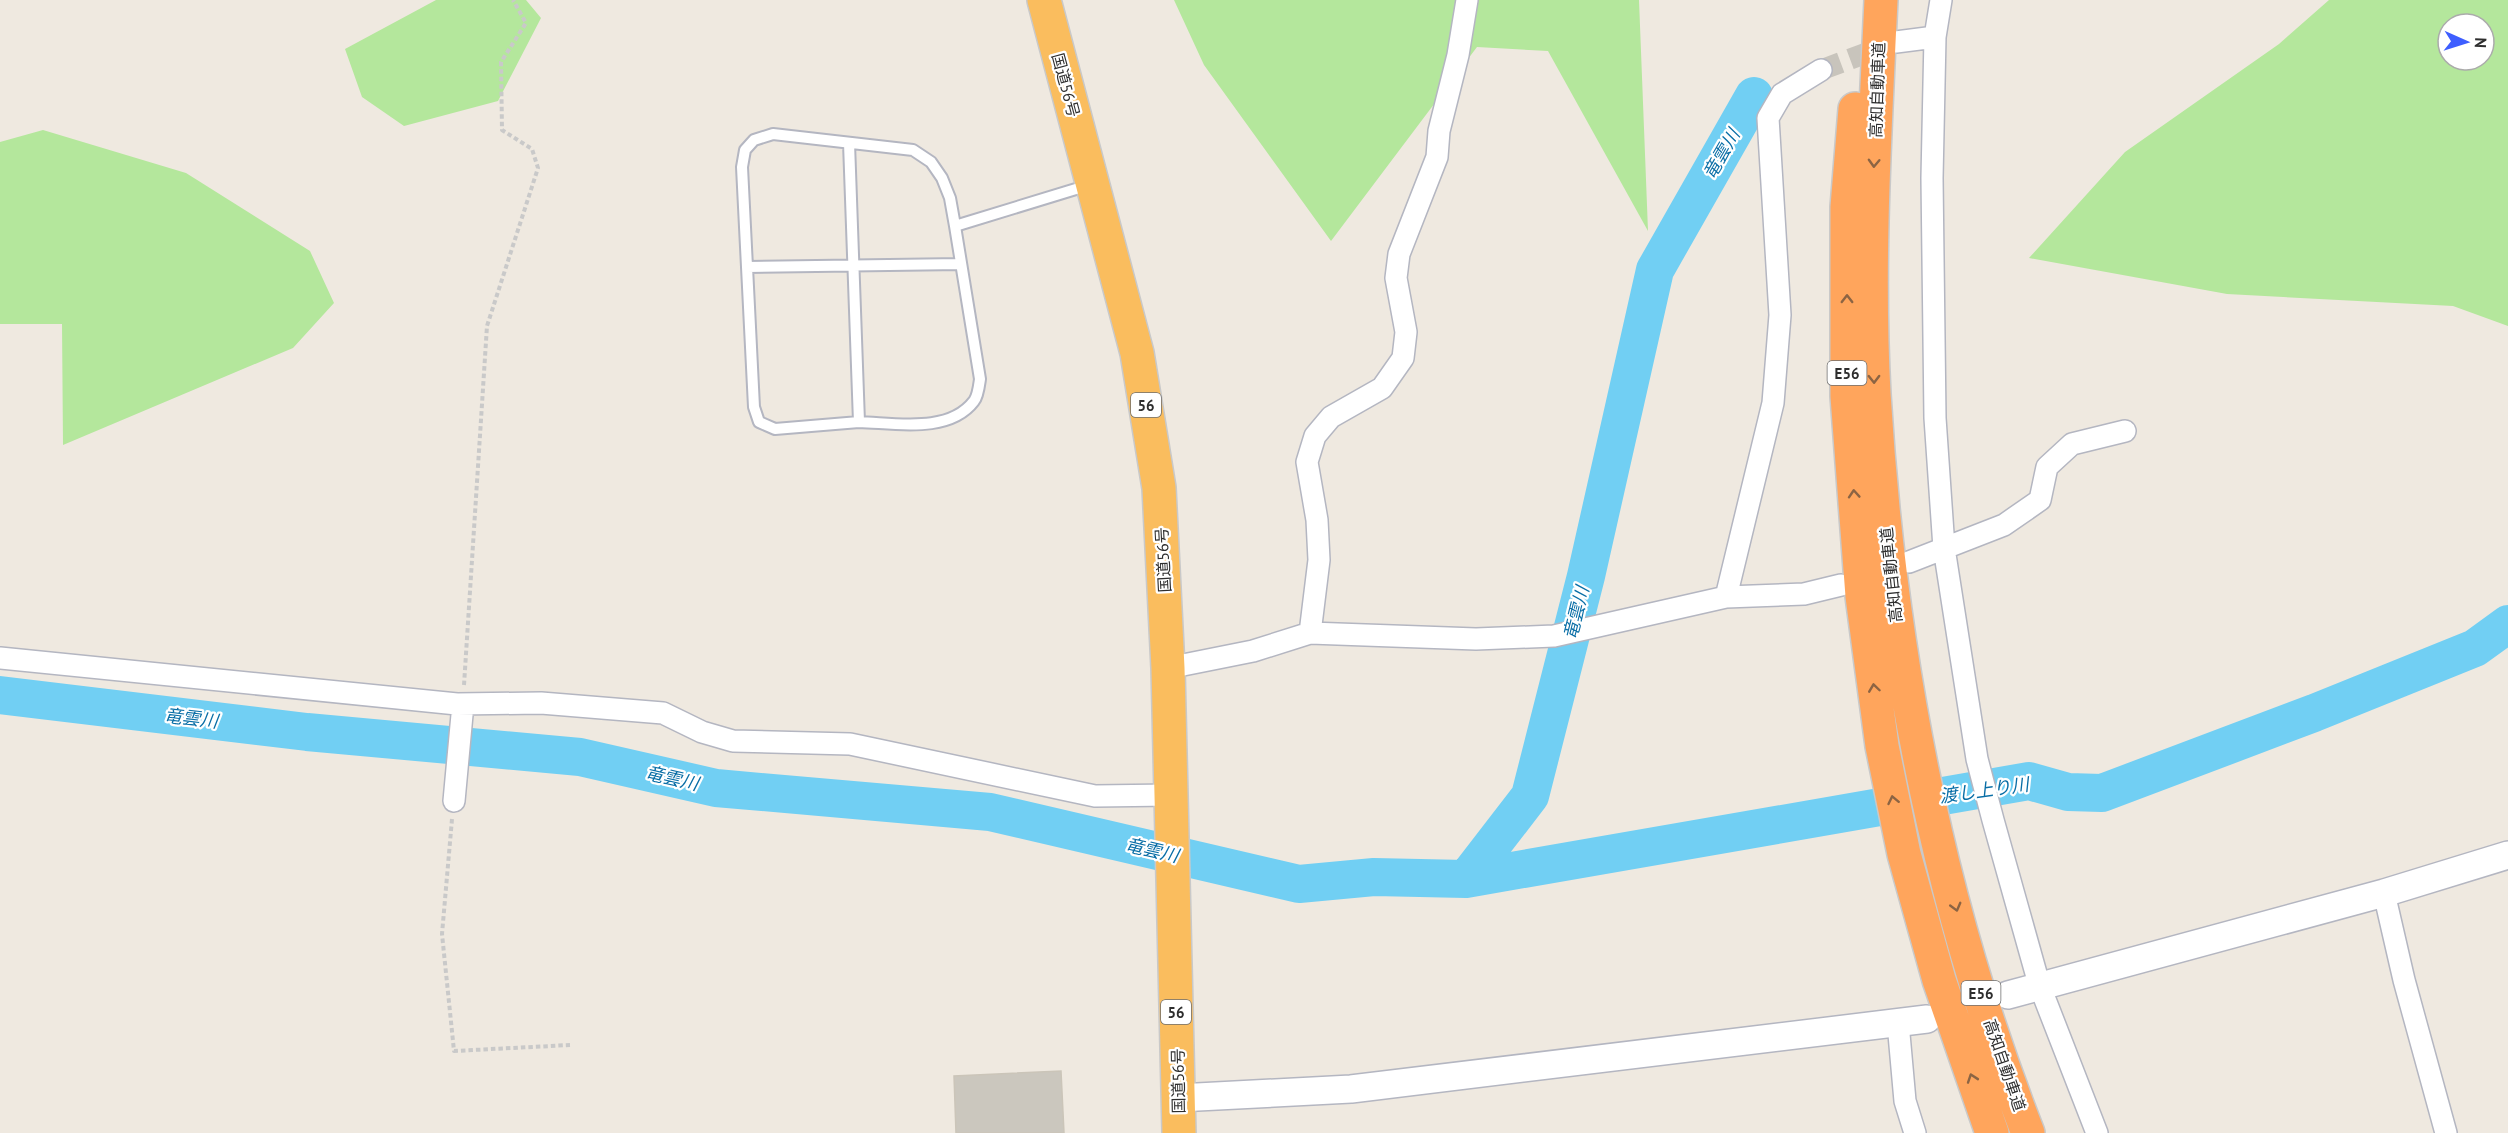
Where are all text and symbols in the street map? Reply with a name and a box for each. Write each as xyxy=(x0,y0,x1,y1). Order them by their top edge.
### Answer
north arrow xyxy=(2436,12,2496,72)
text: N xyxy=(2471,37,2491,49)
street label: 高知自動車道 xyxy=(1865,42,1889,138)
street label: 国道56号 xyxy=(1048,51,1084,119)
water label: 竜雲川 xyxy=(1698,123,1745,183)
one-way arrow xyxy=(1868,159,1881,168)
one-way arrow xyxy=(1841,294,1853,303)
road number: E56 xyxy=(1828,361,1866,385)
one-way arrow xyxy=(1868,375,1880,384)
road number: 56 xyxy=(1131,393,1161,417)
one-way arrow xyxy=(1848,489,1861,498)
street label: 高知自動車道 xyxy=(1876,526,1906,624)
street label: 国道56号 xyxy=(1151,527,1175,593)
water label: 竜雲川 xyxy=(1558,582,1594,642)
one-way arrow xyxy=(1868,683,1881,692)
water label: 竜雲川 xyxy=(163,703,221,733)
water label: 竜雲川 xyxy=(643,761,703,796)
water label: 渡し上り川 xyxy=(1938,772,2032,808)
one-way arrow xyxy=(1887,795,1900,805)
water label: 竜雲川 xyxy=(1123,833,1183,868)
one-way arrow xyxy=(1949,901,1961,912)
road number: E56 xyxy=(1962,981,2000,1005)
road number: 56 xyxy=(1161,1000,1191,1024)
street label: 高知自動車道 xyxy=(1980,1016,2030,1114)
street label: 国道56号 xyxy=(1167,1048,1189,1114)
one-way arrow xyxy=(1967,1073,1979,1084)

